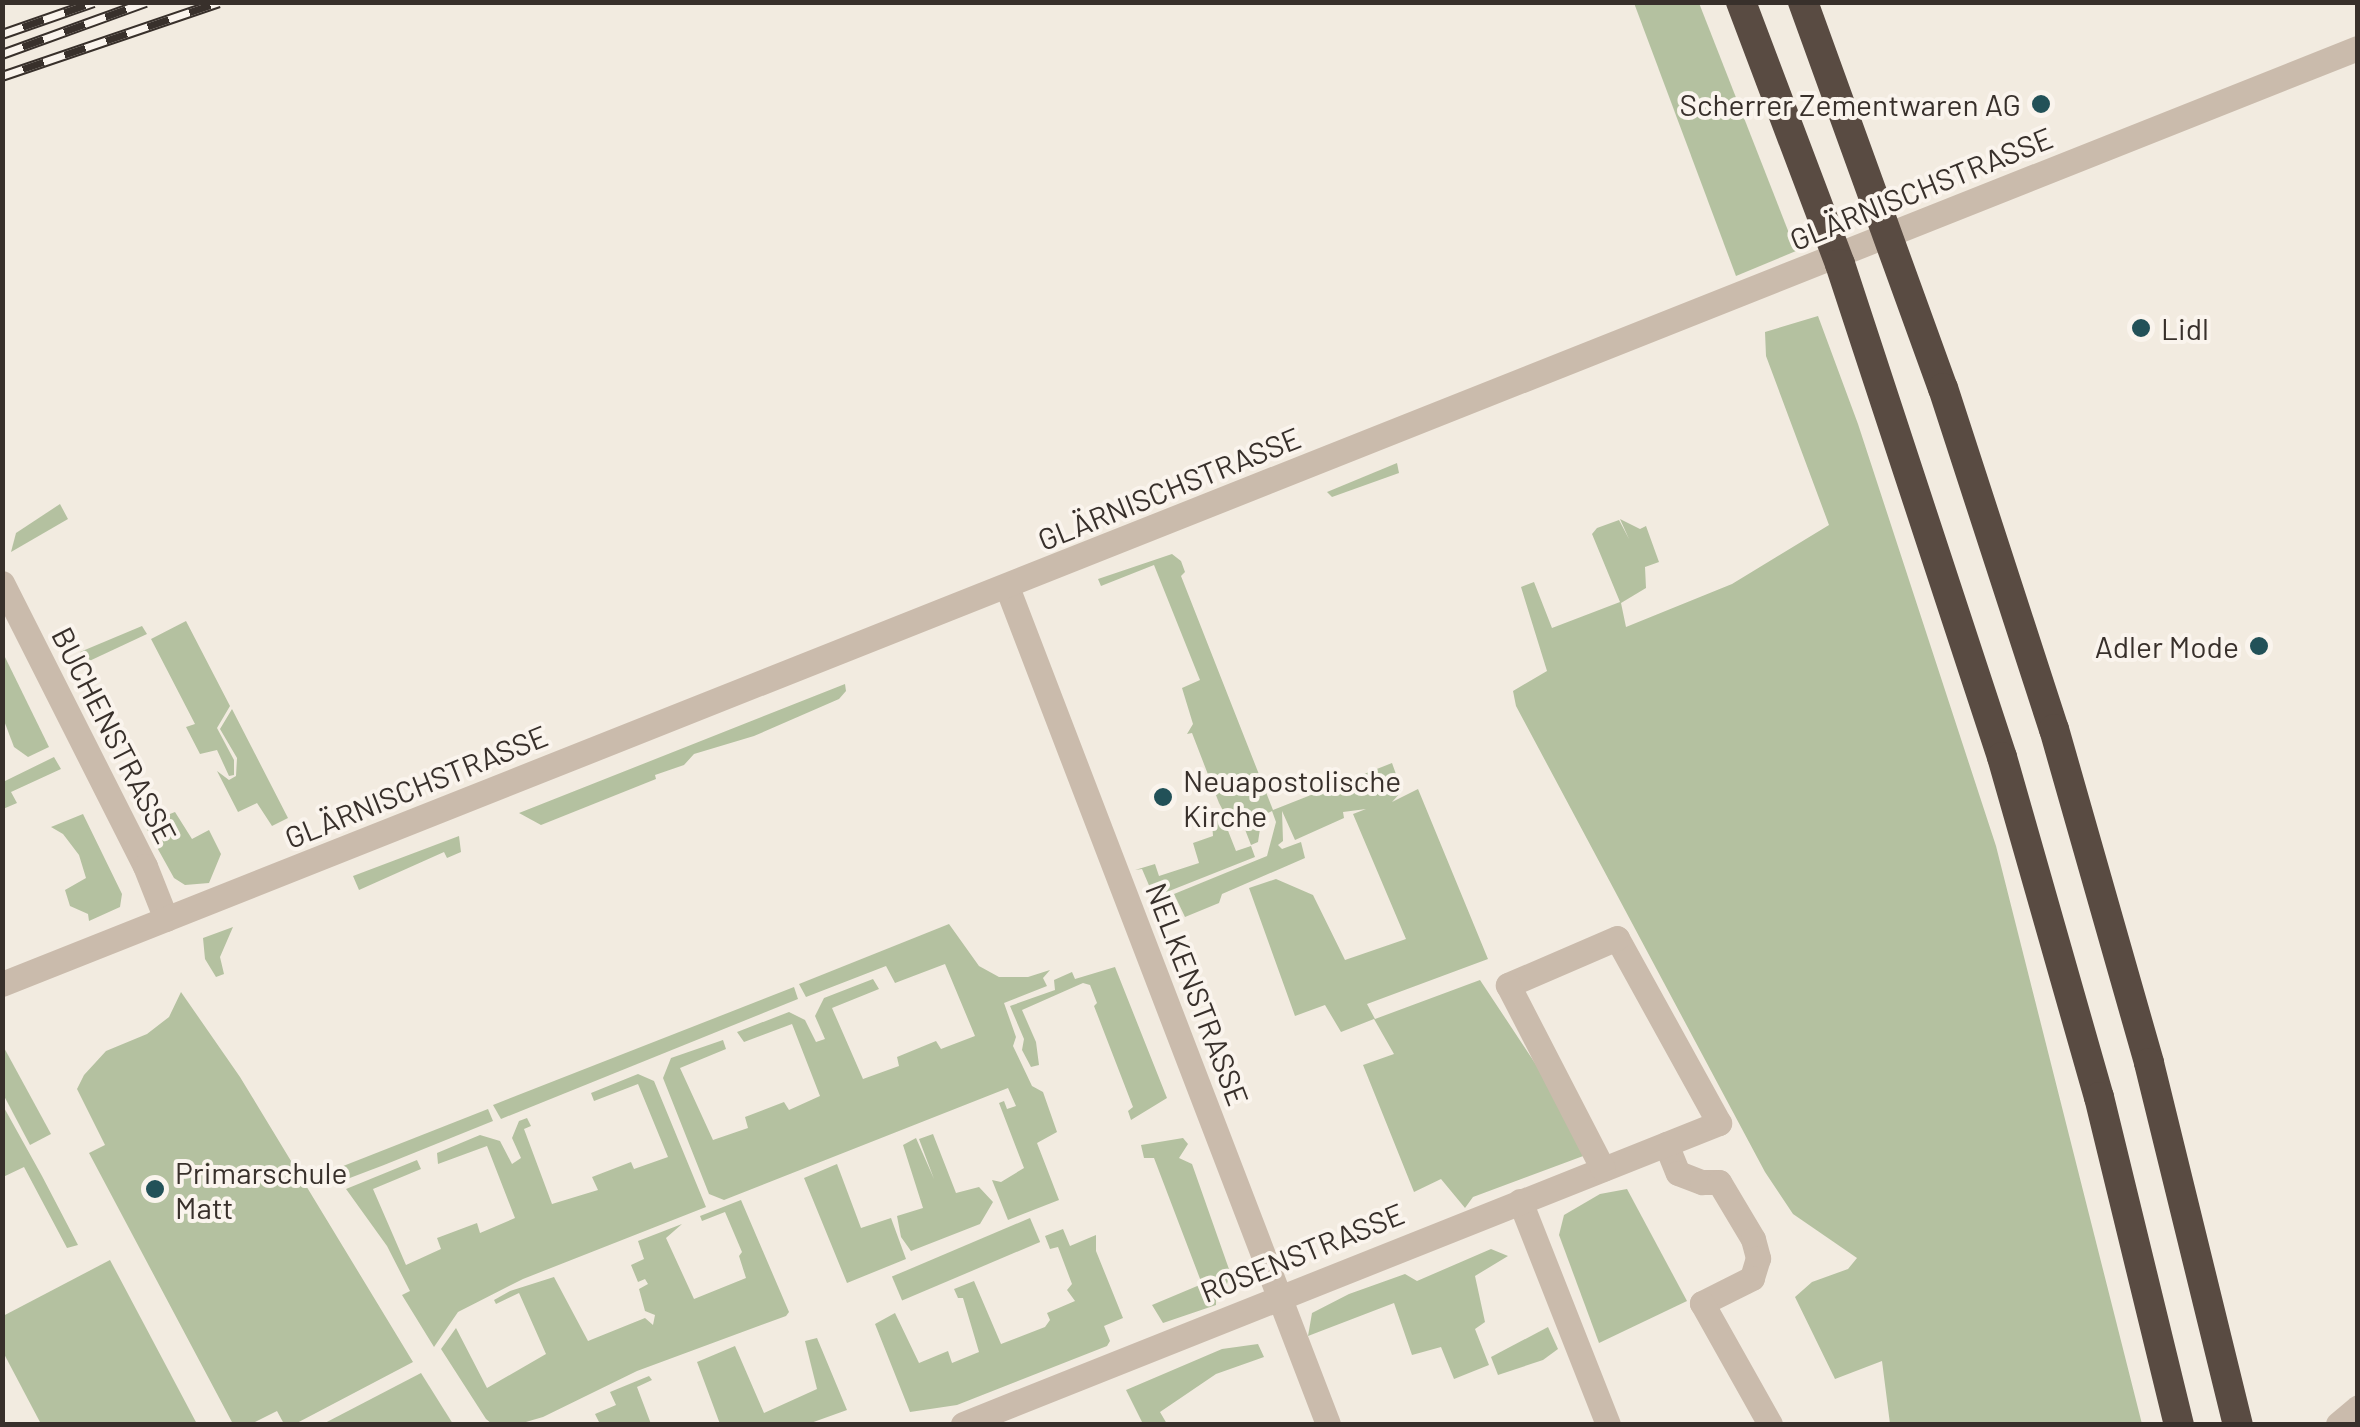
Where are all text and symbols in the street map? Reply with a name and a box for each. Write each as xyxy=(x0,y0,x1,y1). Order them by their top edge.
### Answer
place label: Scherrer Zementwaren AG xyxy=(1679,86,2021,122)
marker: Scherrer Zementwaren AG xyxy=(2030,93,2052,115)
street label: GLÄRNISCHSTRASSE xyxy=(1784,119,2058,257)
place label: Lidl xyxy=(2161,310,2209,346)
marker: Lidl xyxy=(2130,317,2152,339)
street label: GLÄRNISCHSTRASSE xyxy=(1032,419,1306,557)
street label: BUCHENSTRASSE xyxy=(45,621,185,849)
place label: Adler Mode xyxy=(2095,628,2239,664)
marker: Adler Mode xyxy=(2248,635,2270,657)
street label: GLÄRNISCHSTRASSE xyxy=(279,717,553,855)
place label: Neuapostolische Kirche xyxy=(1183,762,1401,832)
marker: Neuapostolische Kirche xyxy=(1152,786,1174,808)
street label: NELKENSTRASSE xyxy=(1139,878,1257,1110)
place label: Primarschule Matt xyxy=(175,1154,347,1224)
marker: Primarschule Matt xyxy=(144,1178,166,1200)
street label: ROSENSTRASSE xyxy=(1195,1195,1409,1309)

